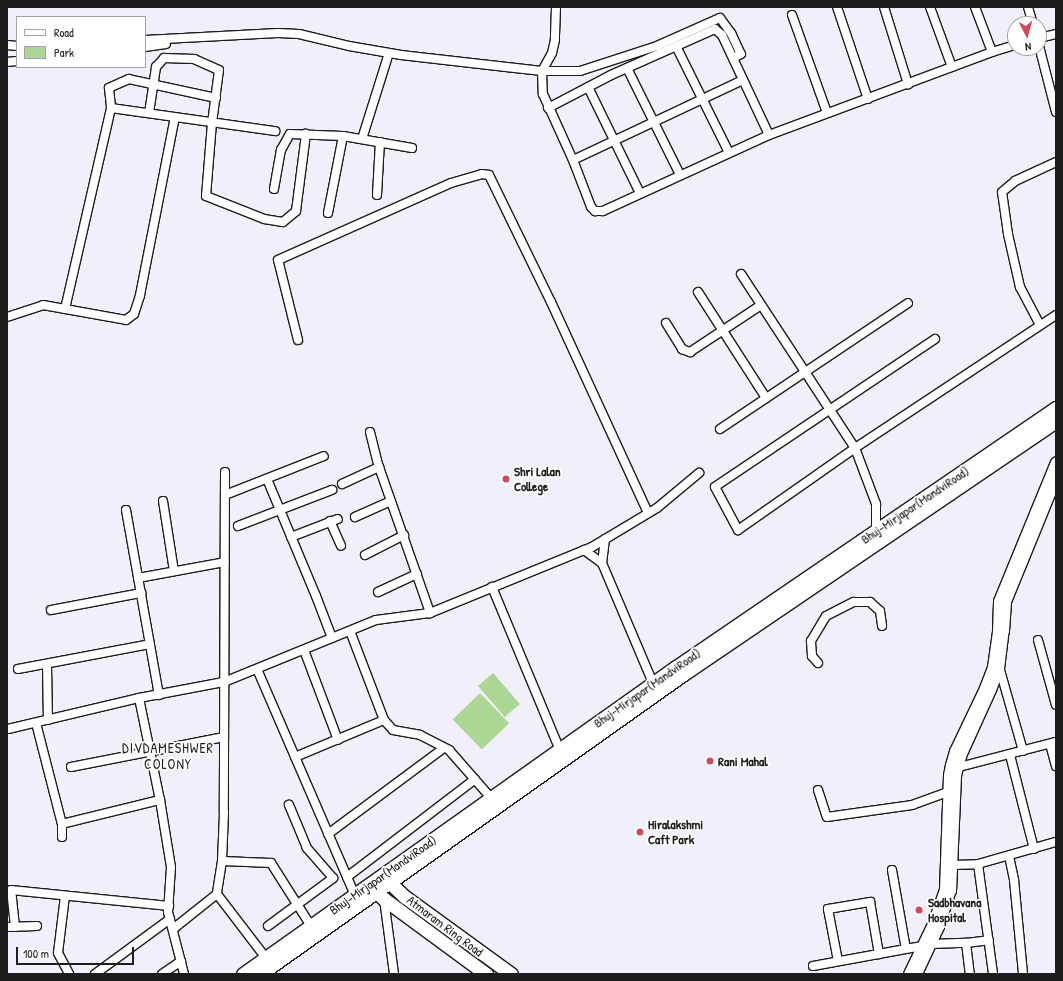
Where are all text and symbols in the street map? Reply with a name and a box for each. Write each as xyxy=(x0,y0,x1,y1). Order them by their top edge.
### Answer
legend xyxy=(16,16,146,68)
north arrow xyxy=(1007,16,1047,56)
text: Road xyxy=(54,24,74,41)
text: N xyxy=(1025,40,1032,54)
text: Park xyxy=(54,44,74,61)
street label: Bhuj-Mirjapar(MandviRoad) xyxy=(858,463,972,547)
place label: Shri Lalan College xyxy=(514,464,561,495)
marker: Shri Lalan College xyxy=(501,474,511,484)
street label: Bhuj-Mirjapar(MandviRoad) xyxy=(590,645,704,731)
district label: DIVDAMESHWER COLONY xyxy=(122,740,214,772)
place label: Rani Mahal xyxy=(718,753,768,769)
marker: Rani Mahal xyxy=(705,756,715,766)
place label: Hiralakshmi Caft Park xyxy=(648,817,703,848)
marker: Hiralakshmi Caft Park xyxy=(635,827,645,837)
street label: Bhuj-Mirjapar(MandviRoad) xyxy=(326,832,440,918)
street label: Atmaram Ring Road xyxy=(404,892,486,960)
place label: Sadbhavana Hospital xyxy=(928,895,981,926)
marker: Sadbhavana Hospital xyxy=(913,904,925,916)
scale bar xyxy=(18,939,136,965)
text: 100 m xyxy=(23,945,49,962)

